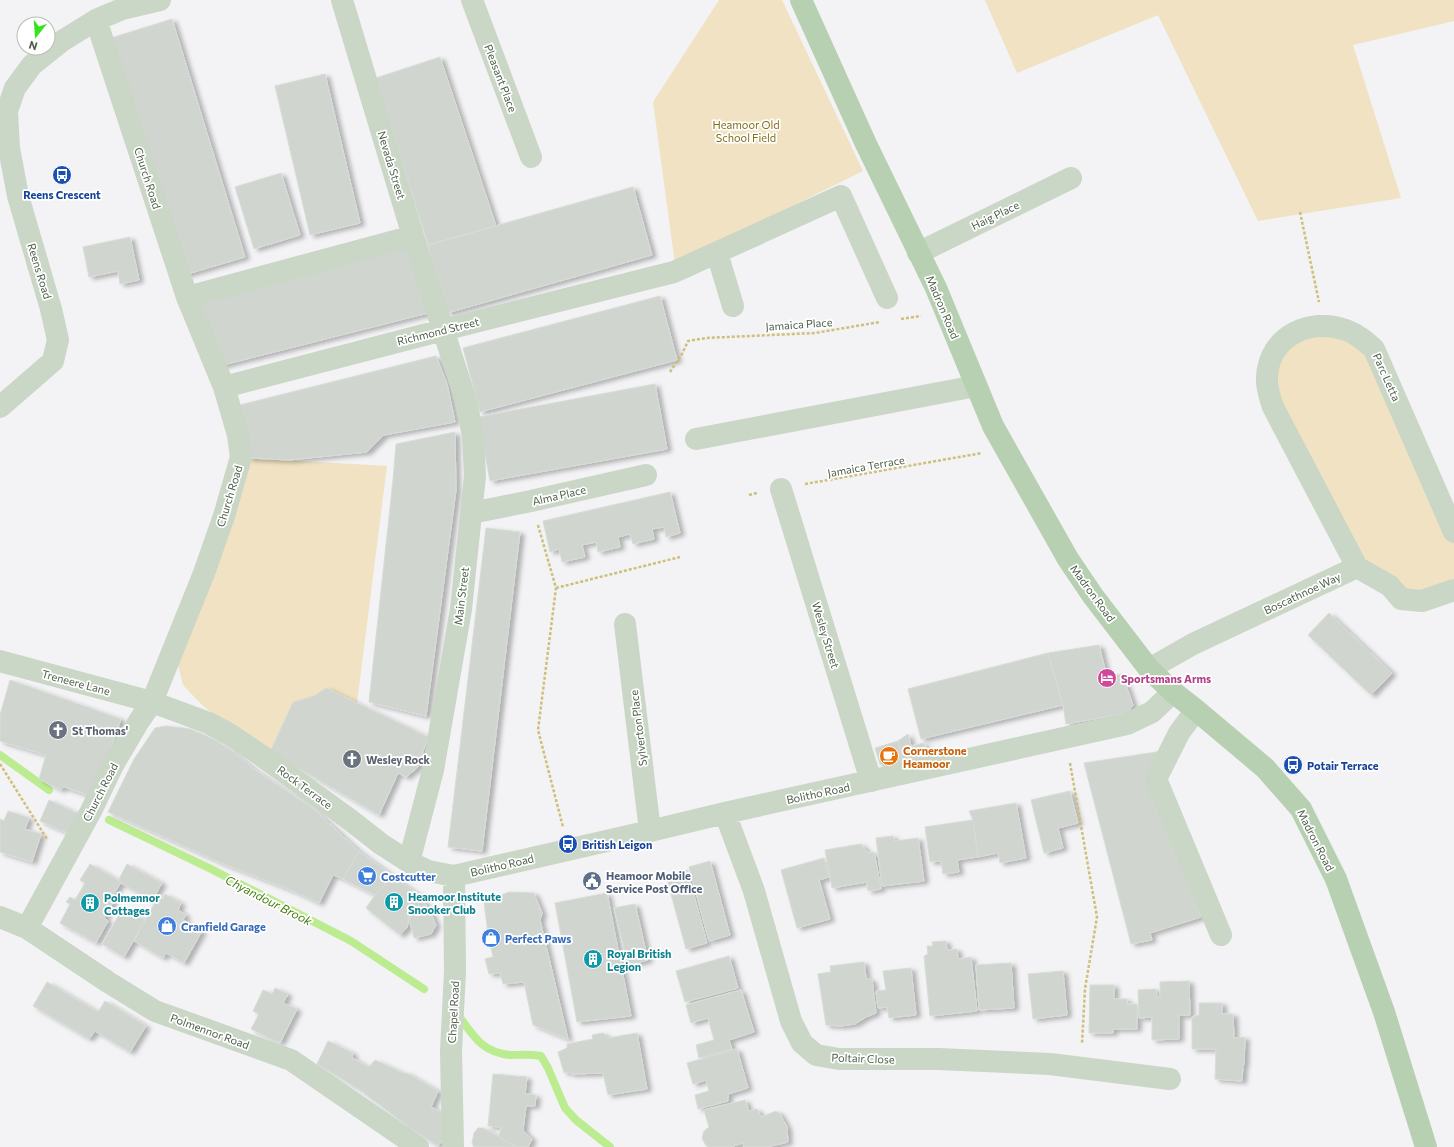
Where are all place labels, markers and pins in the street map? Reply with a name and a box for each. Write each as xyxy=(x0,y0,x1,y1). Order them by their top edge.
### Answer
bus stop icon: Reens Crescent xyxy=(51,164,73,186)
place label: Reens Crescent xyxy=(23,188,101,201)
hotel icon: Sportsmans Arms xyxy=(1096,667,1118,689)
place label: Sportsmans Arms xyxy=(1121,672,1211,685)
church icon: St Thomas' xyxy=(47,719,69,741)
place label: St Thomas' xyxy=(72,724,128,737)
place label: Cornerstone Heamoor xyxy=(903,744,967,770)
cafe icon: Cornerstone Heamoor xyxy=(878,745,900,767)
church icon: Wesley Rock xyxy=(341,748,363,770)
place label: Wesley Rock xyxy=(366,753,431,766)
bus stop icon: Potair Terrace xyxy=(1282,754,1304,776)
place label: Potair Terrace xyxy=(1307,759,1379,772)
bus stop icon: British Leigon xyxy=(557,833,579,855)
place label: British Leigon xyxy=(582,838,652,851)
supermarket icon: Costcutter xyxy=(356,865,378,887)
place label: Heamoor Mobile Service Post Office xyxy=(606,869,703,895)
place label: Costcutter xyxy=(381,870,436,883)
public building icon: Heamoor Mobile Service Post Office xyxy=(581,870,603,892)
place label: Heamoor Institute Snooker Club xyxy=(408,890,501,916)
place label: Polmennor Cottages xyxy=(104,891,160,917)
building icon: Heamoor Institute Snooker Club xyxy=(383,891,405,913)
building icon: Polmennor Cottages xyxy=(79,892,101,914)
shop icon: Cranfield Garage xyxy=(156,915,178,937)
place label: Cranfield Garage xyxy=(181,920,266,933)
shop icon: Perfect Paws xyxy=(480,927,502,949)
place label: Perfect Paws xyxy=(505,932,571,945)
place label: Royal British Legion xyxy=(607,947,671,973)
building icon: Royal British Legion xyxy=(582,948,604,970)

